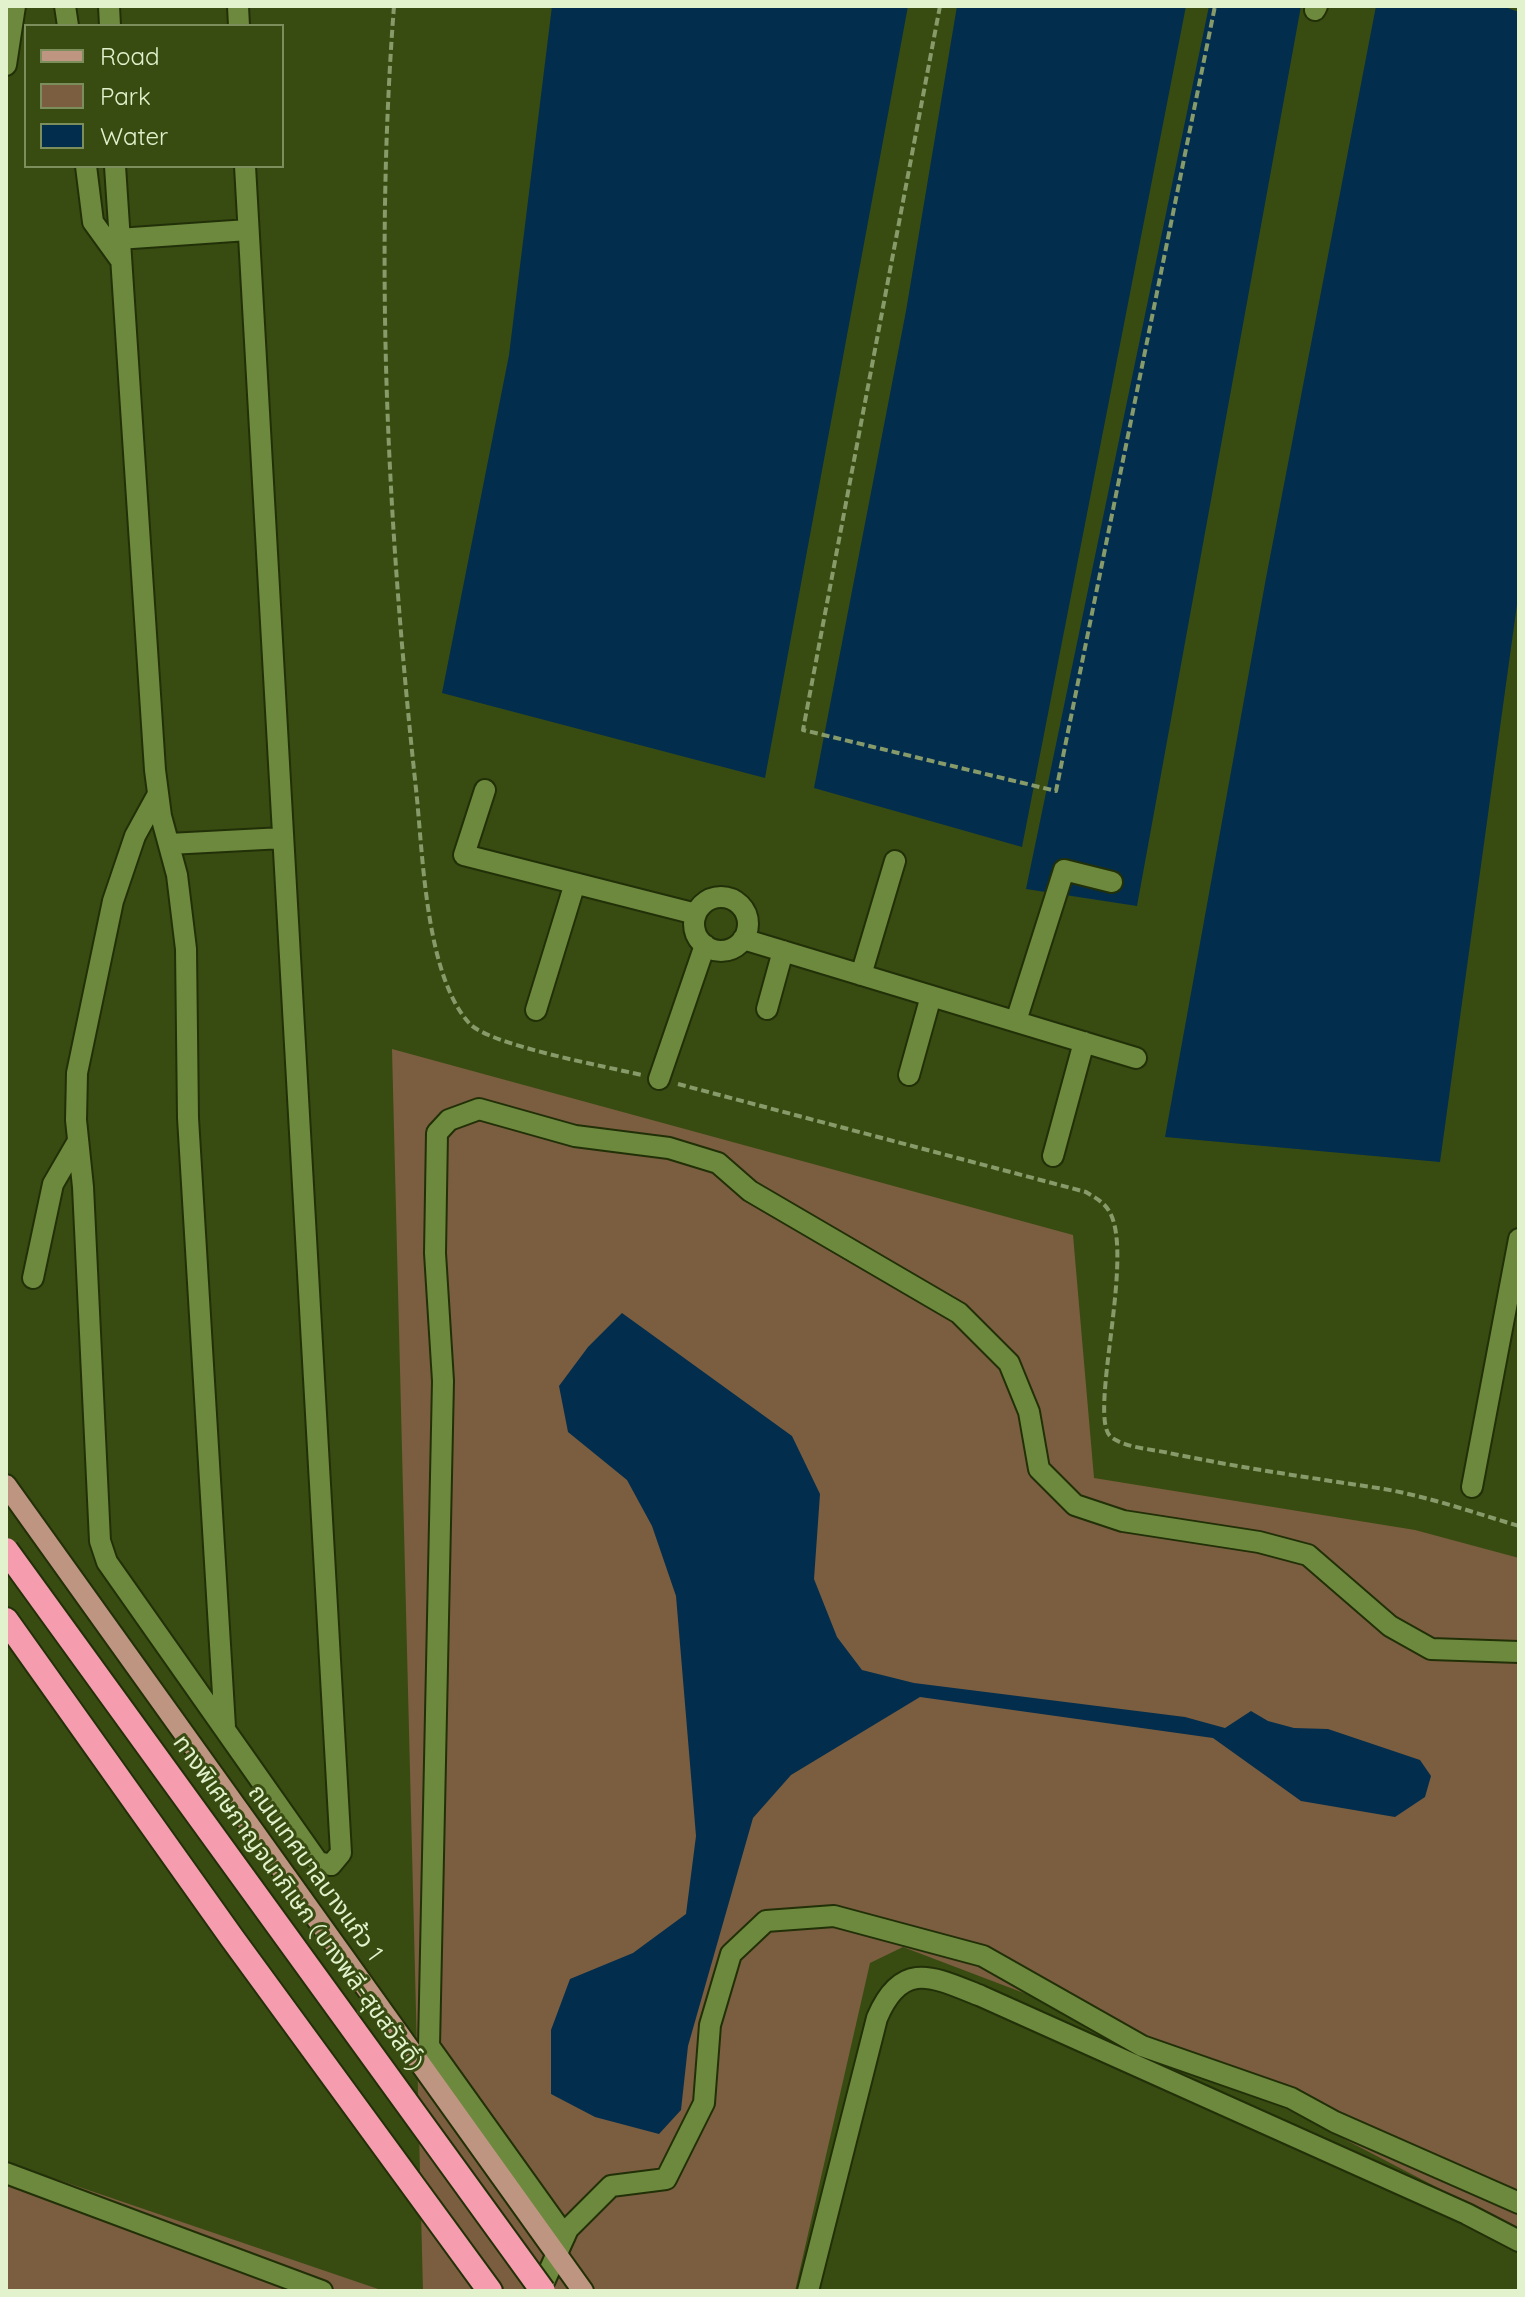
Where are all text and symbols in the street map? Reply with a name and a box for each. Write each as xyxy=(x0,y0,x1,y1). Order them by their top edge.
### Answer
legend xyxy=(24,24,284,168)
text: Road xyxy=(100,41,160,71)
text: Park xyxy=(100,81,151,111)
text: Water xyxy=(100,121,168,151)
street label: ทางพิเศษกาญจนาภิเษก (บางพลี-สุขสวัสดิ์) xyxy=(167,1730,429,2076)
street label: ถนนเทศบาลบางแก้ว 1 xyxy=(241,1779,389,1967)

